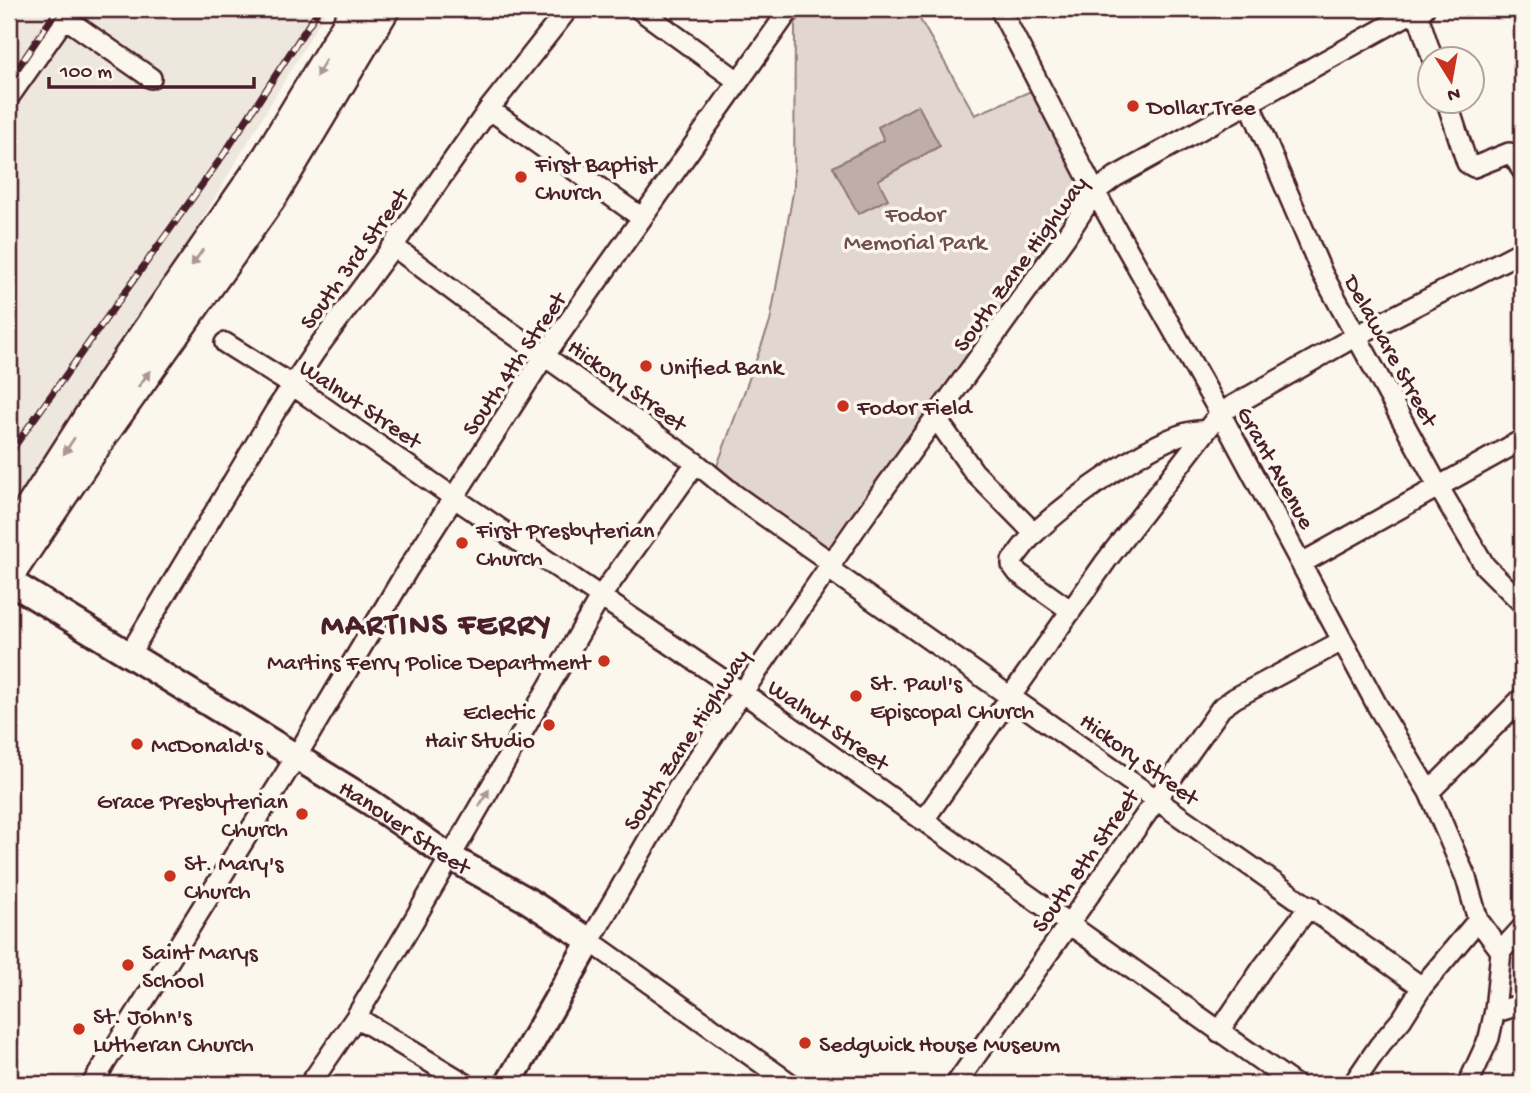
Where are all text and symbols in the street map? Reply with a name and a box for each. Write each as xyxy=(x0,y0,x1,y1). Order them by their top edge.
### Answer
scale bar xyxy=(49,46,254,90)
north arrow xyxy=(1416,46,1486,116)
one-way arrow xyxy=(315,58,327,77)
text: 100 m xyxy=(59,61,112,86)
text: N xyxy=(1445,81,1462,106)
place label: Dollar Tree xyxy=(1145,95,1256,124)
marker: Dollar Tree xyxy=(1125,98,1141,114)
place label: First Baptist Church xyxy=(534,152,659,209)
marker: First Baptist Church xyxy=(513,169,529,185)
street label: South Zane Highway xyxy=(948,171,1096,359)
street label: South 3rd Street xyxy=(295,182,418,337)
park label: Fodor Memorial Park xyxy=(844,202,988,259)
one-way arrow xyxy=(190,249,204,267)
street label: Delaware Street xyxy=(1334,269,1444,435)
street label: South 4th Street xyxy=(457,286,576,442)
street label: Hickory Street xyxy=(561,334,693,441)
street label: Walnut Street xyxy=(292,354,427,459)
place label: Unified Bank xyxy=(660,355,785,384)
marker: Unified Bank xyxy=(638,358,654,374)
one-way arrow xyxy=(137,370,152,388)
place label: Fodor Field xyxy=(856,395,974,424)
marker: Fodor Field xyxy=(835,398,851,414)
street label: Grant Avenue xyxy=(1228,402,1320,536)
one-way arrow xyxy=(62,437,76,455)
place label: First Presbyterian Church xyxy=(475,518,655,575)
marker: First Presbyterian Church xyxy=(454,535,470,551)
district label: MARTINS FERRY xyxy=(321,608,553,646)
street label: South Zane Highway xyxy=(618,644,758,837)
place label: Martins Ferry Police Department xyxy=(267,650,592,679)
marker: Martins Ferry Police Department xyxy=(596,653,612,669)
place label: St. Paul's Episcopal Church xyxy=(870,671,1034,728)
street label: Walnut Street xyxy=(761,675,895,780)
marker: St. Paul's Episcopal Church xyxy=(848,688,864,704)
place label: Eclectic Hair Studio xyxy=(425,700,536,757)
street label: Hickory Street xyxy=(1073,708,1205,815)
marker: Eclectic Hair Studio xyxy=(541,717,557,733)
place label: McDonald's xyxy=(151,733,264,762)
marker: McDonald's xyxy=(129,736,145,752)
street label: Hanover Street xyxy=(332,775,476,884)
street label: South 8th Street xyxy=(1027,783,1148,939)
place label: Grace Presbyterian Church xyxy=(97,789,289,846)
one-way arrow xyxy=(478,789,490,808)
marker: Grace Presbyterian Church xyxy=(294,806,310,822)
place label: St. Mary's Church xyxy=(184,851,285,908)
marker: St. Mary's Church xyxy=(162,868,178,884)
place label: Saint Marys School xyxy=(142,940,259,997)
marker: Saint Marys School xyxy=(120,957,136,973)
place label: St. John's Lutheran Church xyxy=(93,1004,254,1061)
marker: St. John's Lutheran Church xyxy=(71,1021,87,1037)
place label: Sedgwick House Museum xyxy=(819,1032,1060,1061)
marker: Sedgwick House Museum xyxy=(797,1035,813,1051)

